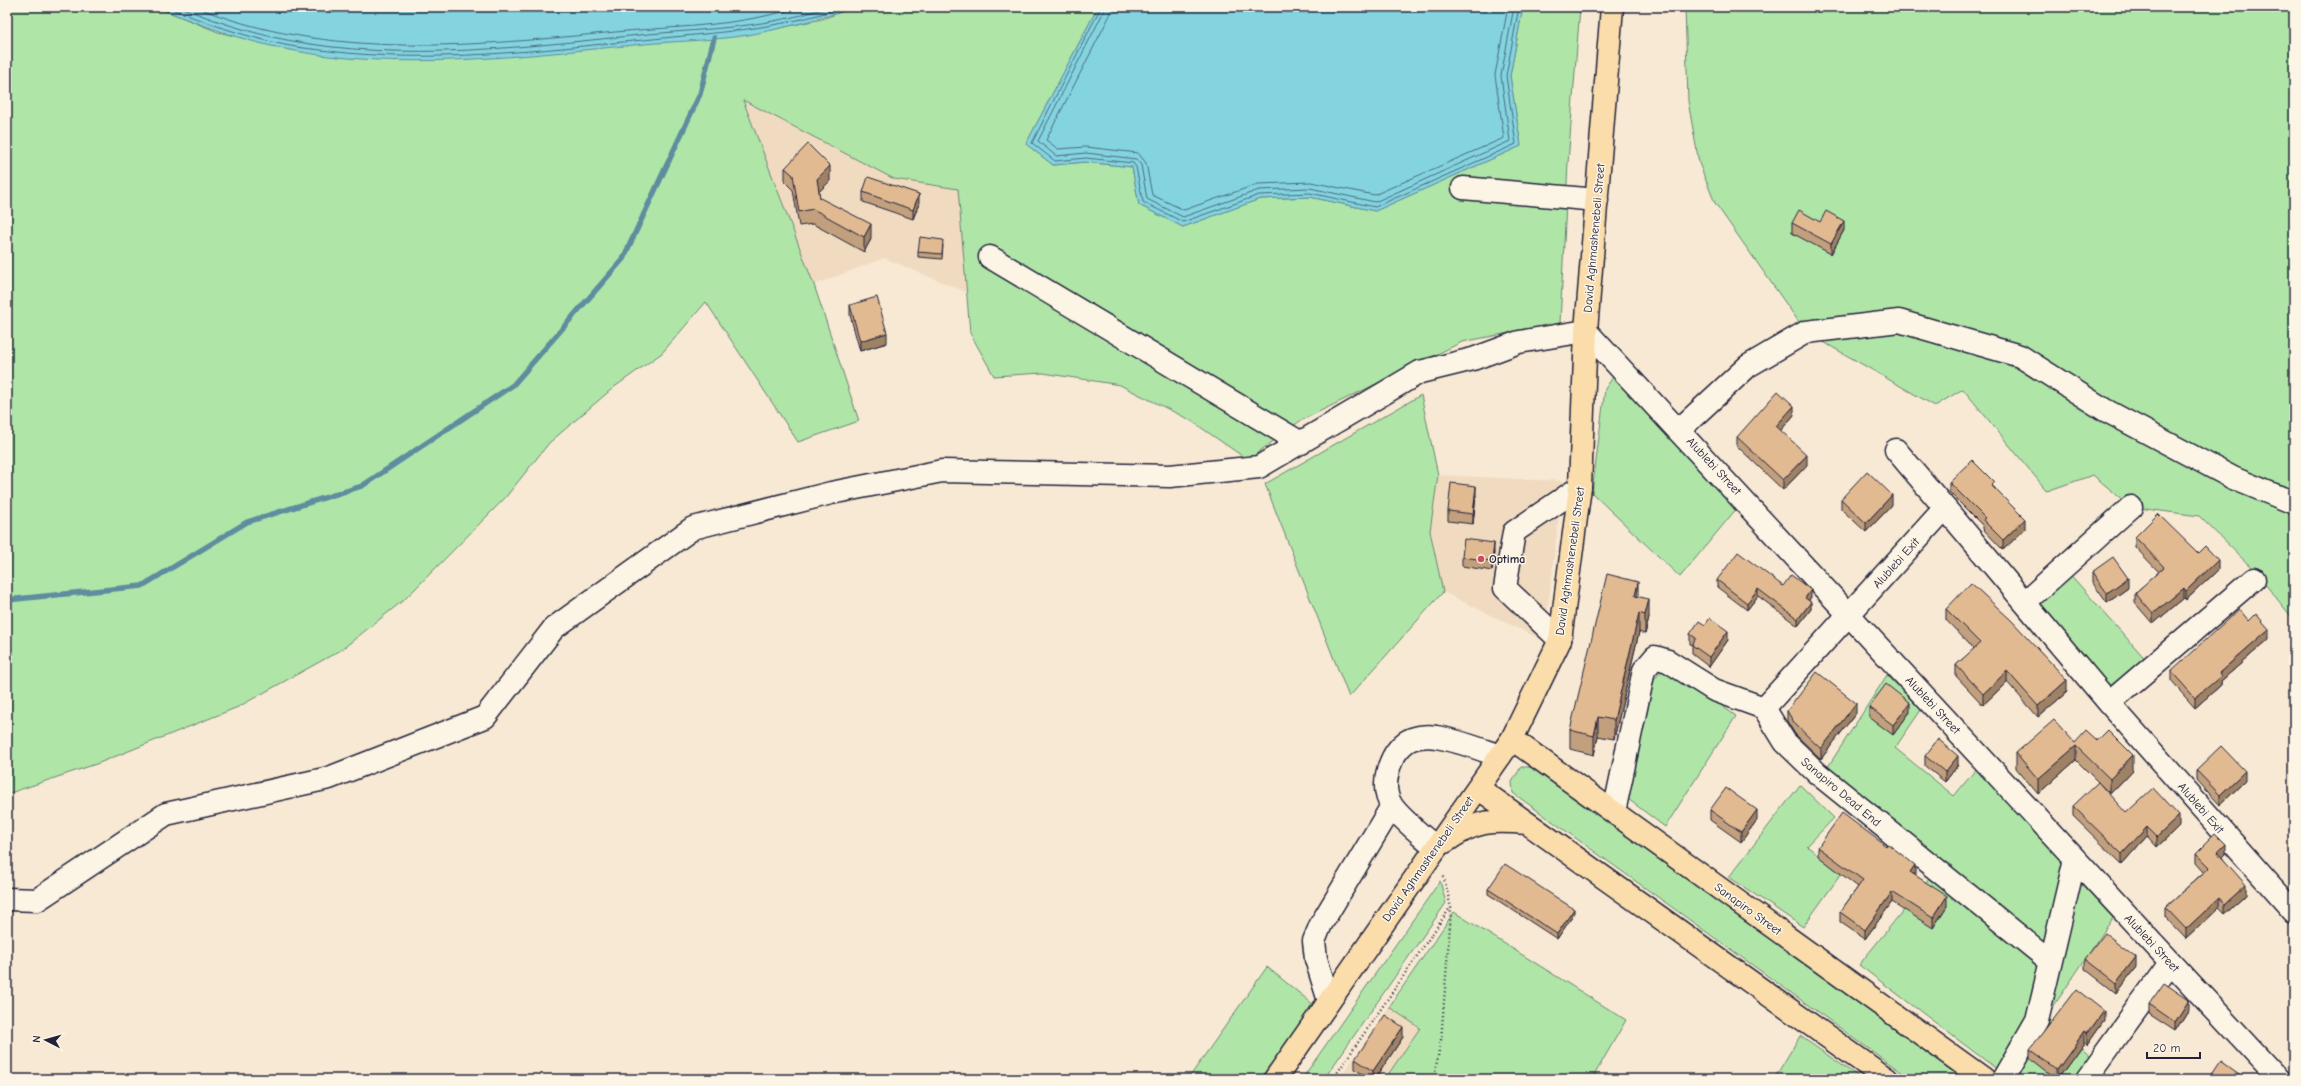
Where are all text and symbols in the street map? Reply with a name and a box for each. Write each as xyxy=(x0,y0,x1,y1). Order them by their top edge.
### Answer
street label: David Aghmashenebeli Street xyxy=(1581,162,1608,313)
street label: Alublebi Street xyxy=(1684,434,1745,498)
street label: David Aghmashenebeli Street xyxy=(1553,485,1587,636)
street label: Alublebi Exit xyxy=(1870,534,1923,591)
place label: Optima xyxy=(1489,552,1525,566)
marker: Optima xyxy=(1476,554,1486,564)
street label: Alublebi Street xyxy=(1903,673,1964,737)
street label: Sanapiro Dead End xyxy=(1798,754,1884,830)
street label: Alublebi Exit xyxy=(2175,780,2227,837)
street label: David Aghmashenebeli Street xyxy=(1379,793,1477,924)
street label: Sanapiro Street xyxy=(1712,880,1785,938)
street label: Alublebi Street xyxy=(2122,911,2183,975)
north arrow xyxy=(26,1020,66,1060)
scale bar xyxy=(2147,1034,2200,1060)
text: N xyxy=(30,1035,43,1043)
text: 20 m xyxy=(2153,1041,2181,1055)

